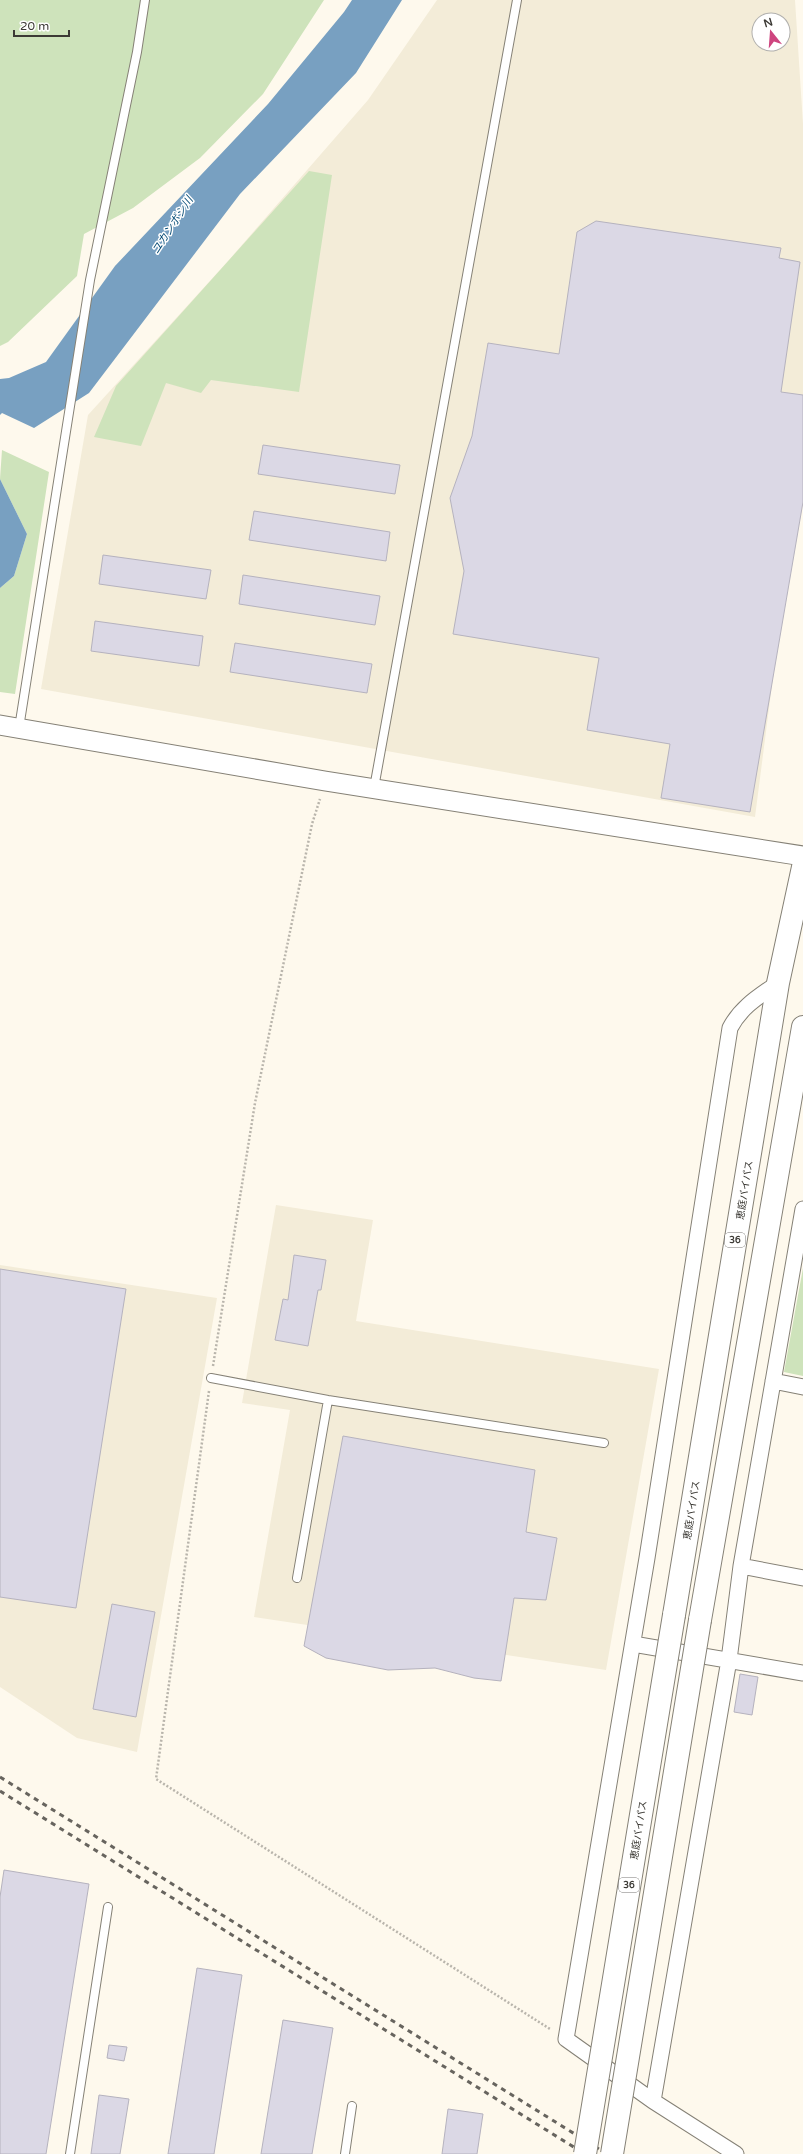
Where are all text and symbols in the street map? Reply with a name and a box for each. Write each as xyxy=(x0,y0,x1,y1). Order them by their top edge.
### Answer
scale bar xyxy=(14,12,69,38)
north arrow xyxy=(751,12,791,52)
text: N xyxy=(762,15,774,30)
text: 20 m xyxy=(20,19,49,33)
water label: ユカンボシ川 xyxy=(149,193,196,256)
street label: 恵庭バイパス xyxy=(734,1160,756,1221)
road number: 36 xyxy=(725,1233,745,1247)
street label: 恵庭バイパス xyxy=(681,1480,703,1541)
street label: 恵庭バイパス xyxy=(628,1800,650,1861)
road number: 36 xyxy=(619,1878,639,1892)

